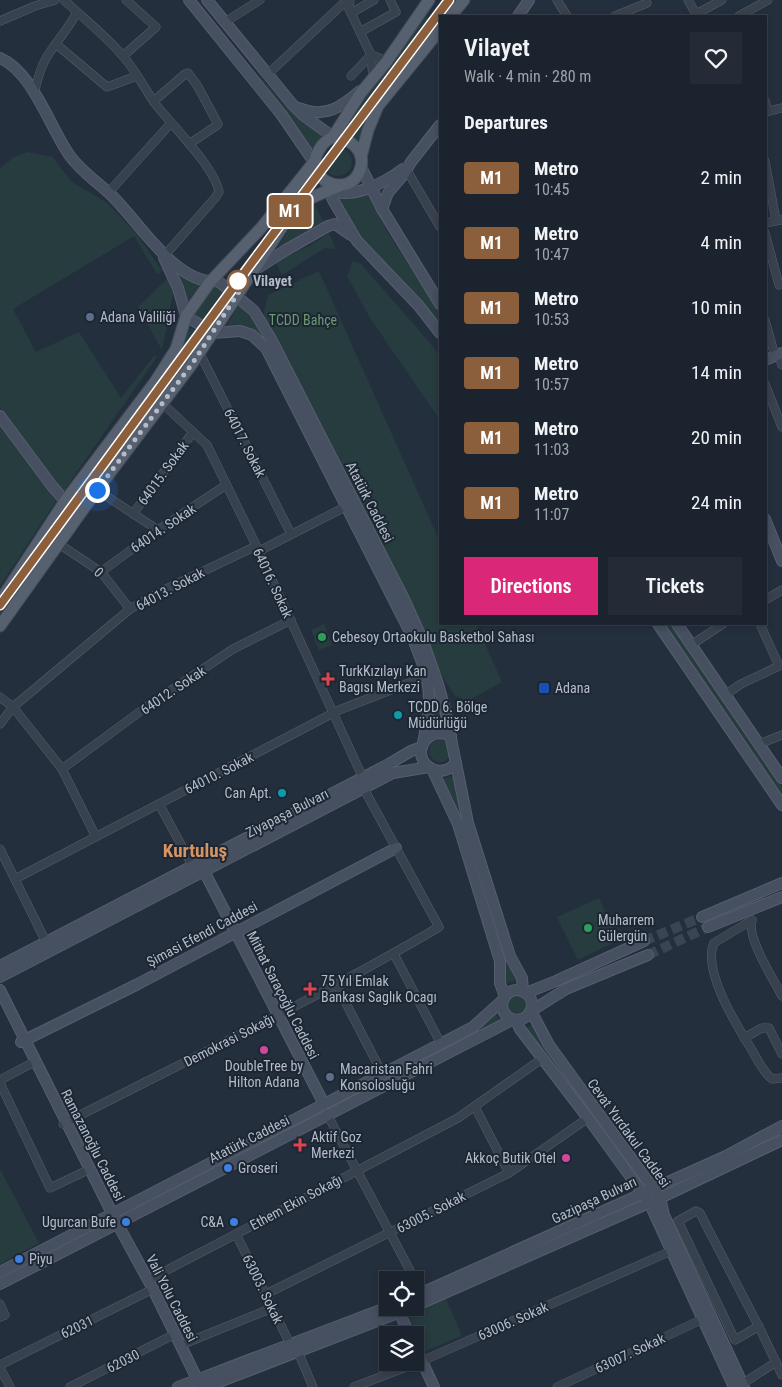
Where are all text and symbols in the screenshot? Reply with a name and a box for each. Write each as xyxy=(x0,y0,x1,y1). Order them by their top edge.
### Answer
button: heart xyxy=(690,32,742,84)
text: Vilayet xyxy=(464,34,530,62)
text: Walk · 4 min · 280 m xyxy=(464,67,591,86)
text: Departures xyxy=(464,111,548,134)
text: Metro xyxy=(534,157,579,180)
text: 2 min xyxy=(700,166,742,189)
text: M1 xyxy=(480,167,503,188)
text: 10:45 xyxy=(534,180,569,199)
line badge: M1 xyxy=(268,195,312,227)
text: M1 xyxy=(279,200,301,221)
text: Metro xyxy=(534,222,579,245)
text: 4 min xyxy=(700,231,742,254)
text: M1 xyxy=(480,232,503,253)
text: 10:47 xyxy=(534,245,569,264)
marker: Vilayet xyxy=(227,270,249,292)
place label: Vilayet xyxy=(253,273,292,289)
text: Metro xyxy=(534,287,579,310)
text: 10 min xyxy=(691,296,742,319)
text: M1 xyxy=(480,297,503,318)
place label: Adana Valiliği xyxy=(100,309,176,325)
text: 10:53 xyxy=(534,310,569,329)
marker: Adana Valiliği xyxy=(84,311,96,323)
park label: TCDD Bahçe xyxy=(269,312,338,328)
text: Metro xyxy=(534,352,579,375)
text: 14 min xyxy=(691,361,742,384)
text: M1 xyxy=(480,362,503,383)
text: 10:57 xyxy=(534,375,569,394)
street label: 64017. Sokak xyxy=(221,406,269,481)
text: Metro xyxy=(534,417,579,440)
text: 20 min xyxy=(691,426,742,449)
text: M1 xyxy=(480,427,503,448)
street label: 64015. Sokak xyxy=(134,437,192,508)
text: 11:03 xyxy=(534,440,569,459)
street label: Atatürk Caddesi xyxy=(343,459,397,545)
your location xyxy=(85,478,110,503)
text: Metro xyxy=(534,482,579,505)
text: 24 min xyxy=(691,491,742,514)
text: M1 xyxy=(480,492,503,513)
street label: 64014. Sokak xyxy=(127,500,199,556)
text: 11:07 xyxy=(534,505,569,524)
street label: 64016. Sokak xyxy=(250,546,296,621)
button: Directions xyxy=(464,557,598,615)
button: Tickets xyxy=(608,557,742,615)
street label: 0 xyxy=(91,564,107,580)
street label: 64013. Sokak xyxy=(133,564,208,614)
place label: Cebesoy Ortaokulu Basketbol Sahası xyxy=(332,629,535,645)
marker: Cebesoy Ortaokulu Basketbol Sahası xyxy=(316,631,328,643)
street label: 64012. Sokak xyxy=(137,662,209,718)
place label: TurkKızılayı Kan Bagısı Merkezi xyxy=(339,663,427,695)
marker: TurkKızılayı Kan Bagısı Merkezi xyxy=(321,672,335,686)
place label: Adana xyxy=(555,680,590,696)
marker: Adana xyxy=(537,681,551,695)
place label: TCDD 6. Bölge Müdürlüğü xyxy=(408,699,488,731)
marker: TCDD 6. Bölge Müdürlüğü xyxy=(392,709,404,721)
street label: 64010. Sokak xyxy=(182,749,257,797)
place label: Can Apt. xyxy=(225,785,272,801)
street label: Ziyapaşa Bulvarı xyxy=(243,785,331,841)
marker: Can Apt. xyxy=(276,787,288,799)
district label: Kurtuluş xyxy=(163,839,227,862)
street label: Şimasi Efendi Caddesi xyxy=(144,898,260,970)
place label: Muharrem Gülergün xyxy=(598,912,654,944)
marker: Muharrem Gülergün xyxy=(582,922,594,934)
street label: Mithat Saraçoğlu Caddesi xyxy=(244,928,322,1062)
place label: 75 Yıl Emlak Bankası Saglık Ocagı xyxy=(321,973,437,1005)
marker: 75 Yıl Emlak Bankası Saglık Ocagı xyxy=(303,982,317,996)
street label: Demokrasi Sokağı xyxy=(181,1010,277,1070)
marker: DoubleTree by Hilton Adana xyxy=(258,1044,270,1056)
place label: DoubleTree by Hilton Adana xyxy=(225,1058,303,1090)
place label: Macaristan Fahri Konsolosluğu xyxy=(340,1061,433,1093)
marker: Macaristan Fahri Konsolosluğu xyxy=(324,1071,336,1083)
street label: Cevat Yurdakul Caddesi xyxy=(584,1076,674,1190)
street label: Ramazanoğlu Caddesi xyxy=(58,1087,128,1203)
street label: Atatürk Caddesi xyxy=(206,1112,292,1166)
place label: Aktif Goz Merkezi xyxy=(311,1129,362,1161)
marker: Aktif Goz Merkezi xyxy=(293,1138,307,1152)
place label: Akkoç Butik Otel xyxy=(465,1150,556,1166)
marker: Akkoç Butik Otel xyxy=(560,1152,572,1164)
place label: Groseri xyxy=(238,1160,278,1176)
marker: Groseri xyxy=(222,1162,234,1174)
street label: Ethem Ekin Sokağı xyxy=(247,1171,345,1233)
street label: Gazipaşa Bulvarı xyxy=(549,1173,639,1227)
street label: 63005. Sokak xyxy=(394,1188,469,1236)
place label: Ugurcan Bufe xyxy=(42,1214,116,1230)
place label: C&A xyxy=(200,1214,224,1230)
marker: Ugurcan Bufe xyxy=(120,1216,132,1228)
marker: C&A xyxy=(228,1216,240,1228)
place label: Piyu xyxy=(29,1251,53,1267)
street label: Vali Yolu Caddesi xyxy=(143,1252,201,1344)
street label: 63003. Sokak xyxy=(239,1252,287,1327)
marker: Piyu xyxy=(13,1253,25,1265)
map controls xyxy=(379,1271,424,1371)
button: locate xyxy=(379,1271,424,1316)
street label: 63006. Sokak xyxy=(475,1298,551,1344)
street label: 62031 xyxy=(58,1312,96,1342)
button: layers xyxy=(379,1326,424,1371)
street label: 63007. Sokak xyxy=(593,1330,668,1376)
street label: 62030 xyxy=(104,1346,142,1376)

